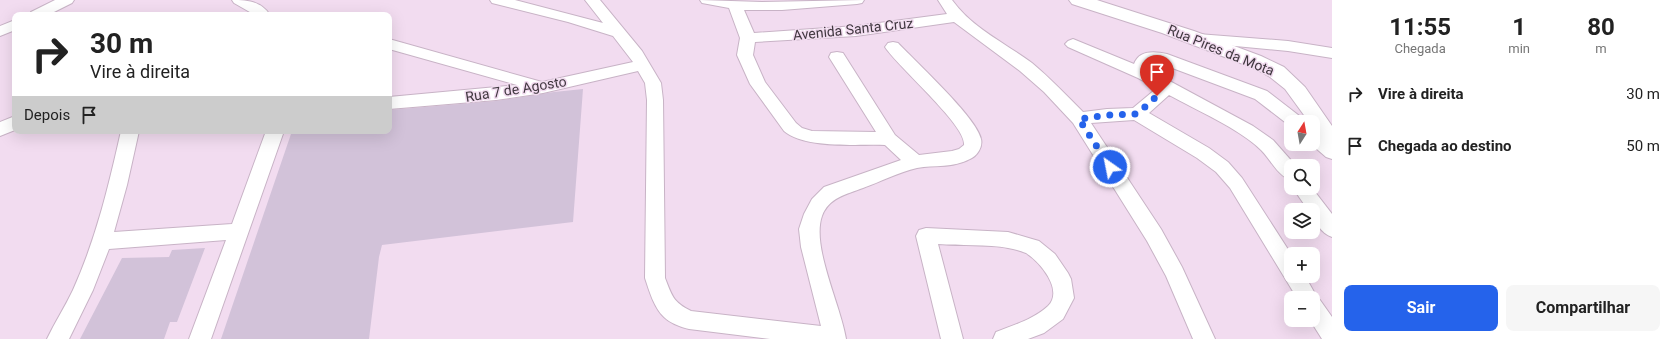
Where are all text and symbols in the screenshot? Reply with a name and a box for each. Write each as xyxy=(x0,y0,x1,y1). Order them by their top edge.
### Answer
text: 11:55 xyxy=(1389,13,1451,41)
text: 1 xyxy=(1512,13,1526,41)
text: 80 xyxy=(1587,13,1615,41)
street label: Avenida Santa Cruz xyxy=(792,15,914,43)
street label: Rua Pires da Mota xyxy=(1165,21,1277,79)
text: 30 m xyxy=(90,27,153,60)
icon: right xyxy=(24,28,76,80)
text: Chegada xyxy=(1394,41,1446,56)
text: min xyxy=(1508,41,1530,56)
text: m xyxy=(1595,41,1607,56)
pin xyxy=(1140,55,1174,96)
text: Vire à direita xyxy=(90,61,190,82)
icon: arrive xyxy=(1146,61,1168,83)
street label: Rua 7 de Agosto xyxy=(464,73,568,105)
icon: right xyxy=(1344,83,1366,105)
text: Vire à direita xyxy=(1378,85,1464,103)
text: 30 m xyxy=(1626,85,1660,103)
icon: arrive xyxy=(78,104,100,126)
text: Depois xyxy=(24,106,70,124)
north arrow xyxy=(1284,115,1320,151)
map controls xyxy=(1284,115,1320,327)
icon: arrive xyxy=(1344,135,1366,157)
text: Chegada ao destino xyxy=(1378,137,1512,155)
text: 50 m xyxy=(1626,137,1660,155)
position arrow xyxy=(1089,146,1131,188)
button: search xyxy=(1284,159,1320,195)
button: layers xyxy=(1284,203,1320,239)
button: + xyxy=(1284,247,1320,283)
button: Sair xyxy=(1344,285,1498,331)
button: Compartilhar xyxy=(1506,285,1660,331)
button: − xyxy=(1284,291,1320,327)

